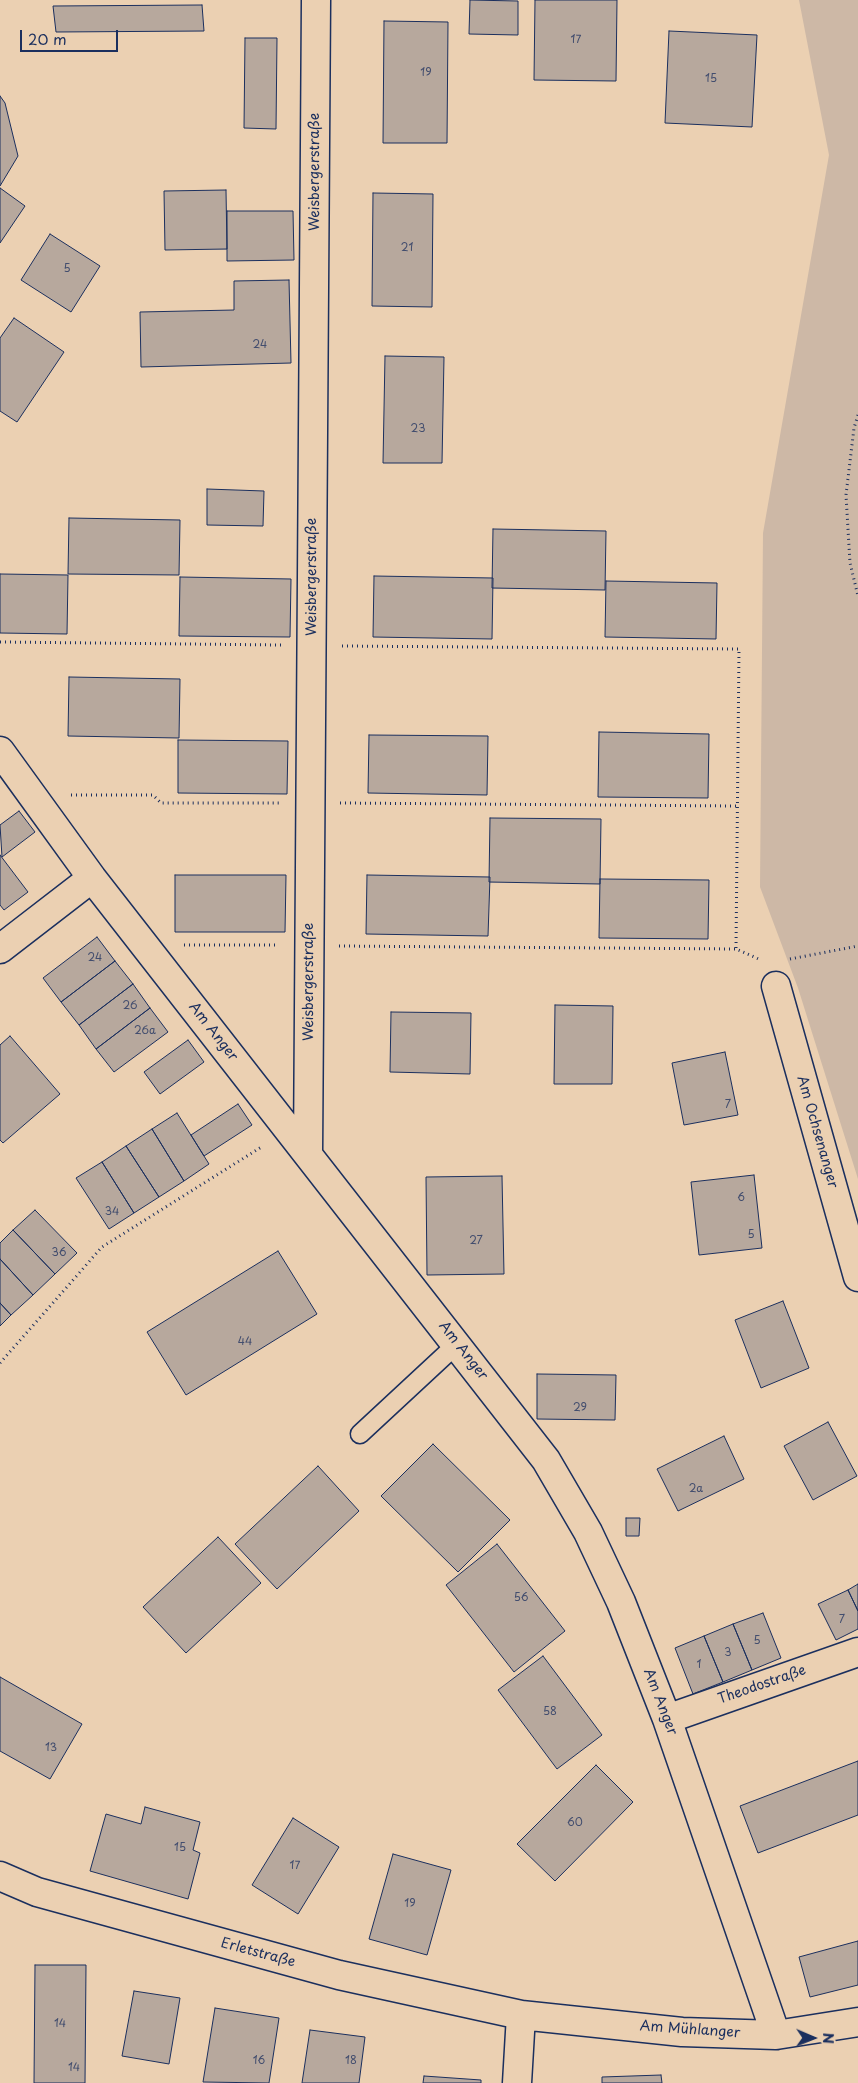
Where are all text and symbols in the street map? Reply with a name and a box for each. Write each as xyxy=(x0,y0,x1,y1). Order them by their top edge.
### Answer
scale bar xyxy=(22,20,120,52)
text: 20 m xyxy=(28,27,67,50)
house number: 17 xyxy=(571,33,581,47)
house number: 19 xyxy=(420,66,432,80)
house number: 15 xyxy=(705,72,717,86)
street label: Weisbergerstraße xyxy=(307,113,323,231)
house number: 21 xyxy=(401,241,413,255)
house number: 5 xyxy=(63,262,71,276)
house number: 24 xyxy=(253,338,267,352)
house number: 23 xyxy=(411,422,425,436)
street label: Weisbergerstraße xyxy=(304,518,320,636)
street label: Weisbergerstraße xyxy=(301,923,317,1041)
house number: 24 xyxy=(88,951,102,965)
house number: 26 xyxy=(122,999,138,1013)
street label: Am Anger xyxy=(185,999,241,1065)
house number: 26a xyxy=(134,1024,156,1038)
street label: Am Ochsenanger xyxy=(793,1074,841,1190)
house number: 7 xyxy=(725,1098,731,1112)
house number: 6 xyxy=(737,1191,745,1205)
house number: 34 xyxy=(105,1205,119,1219)
house number: 5 xyxy=(747,1228,755,1242)
house number: 27 xyxy=(469,1234,483,1248)
house number: 36 xyxy=(52,1246,66,1260)
street label: Am Anger xyxy=(435,1318,491,1384)
house number: 44 xyxy=(238,1335,252,1349)
house number: 29 xyxy=(573,1401,587,1415)
house number: 2a xyxy=(689,1482,703,1496)
house number: 56 xyxy=(514,1591,528,1605)
house number: 7 xyxy=(839,1613,845,1627)
house number: 5 xyxy=(753,1634,761,1648)
house number: 3 xyxy=(724,1646,732,1660)
house number: 1 xyxy=(697,1658,701,1672)
street label: Theodostraße xyxy=(716,1662,808,1708)
street label: Am Anger xyxy=(640,1666,680,1738)
house number: 58 xyxy=(543,1705,557,1719)
house number: 13 xyxy=(45,1741,57,1755)
house number: 60 xyxy=(567,1816,583,1830)
house number: 15 xyxy=(174,1841,186,1855)
house number: 17 xyxy=(290,1859,300,1873)
house number: 19 xyxy=(404,1897,416,1911)
street label: Erletstraße xyxy=(219,1935,297,1971)
north arrow xyxy=(788,2013,838,2063)
house number: 14 xyxy=(54,2017,66,2031)
street label: Am Mühlanger xyxy=(639,2018,741,2042)
text: N xyxy=(818,2033,839,2044)
house number: 16 xyxy=(253,2054,265,2068)
house number: 18 xyxy=(345,2054,357,2068)
house number: 14 xyxy=(68,2061,80,2075)

